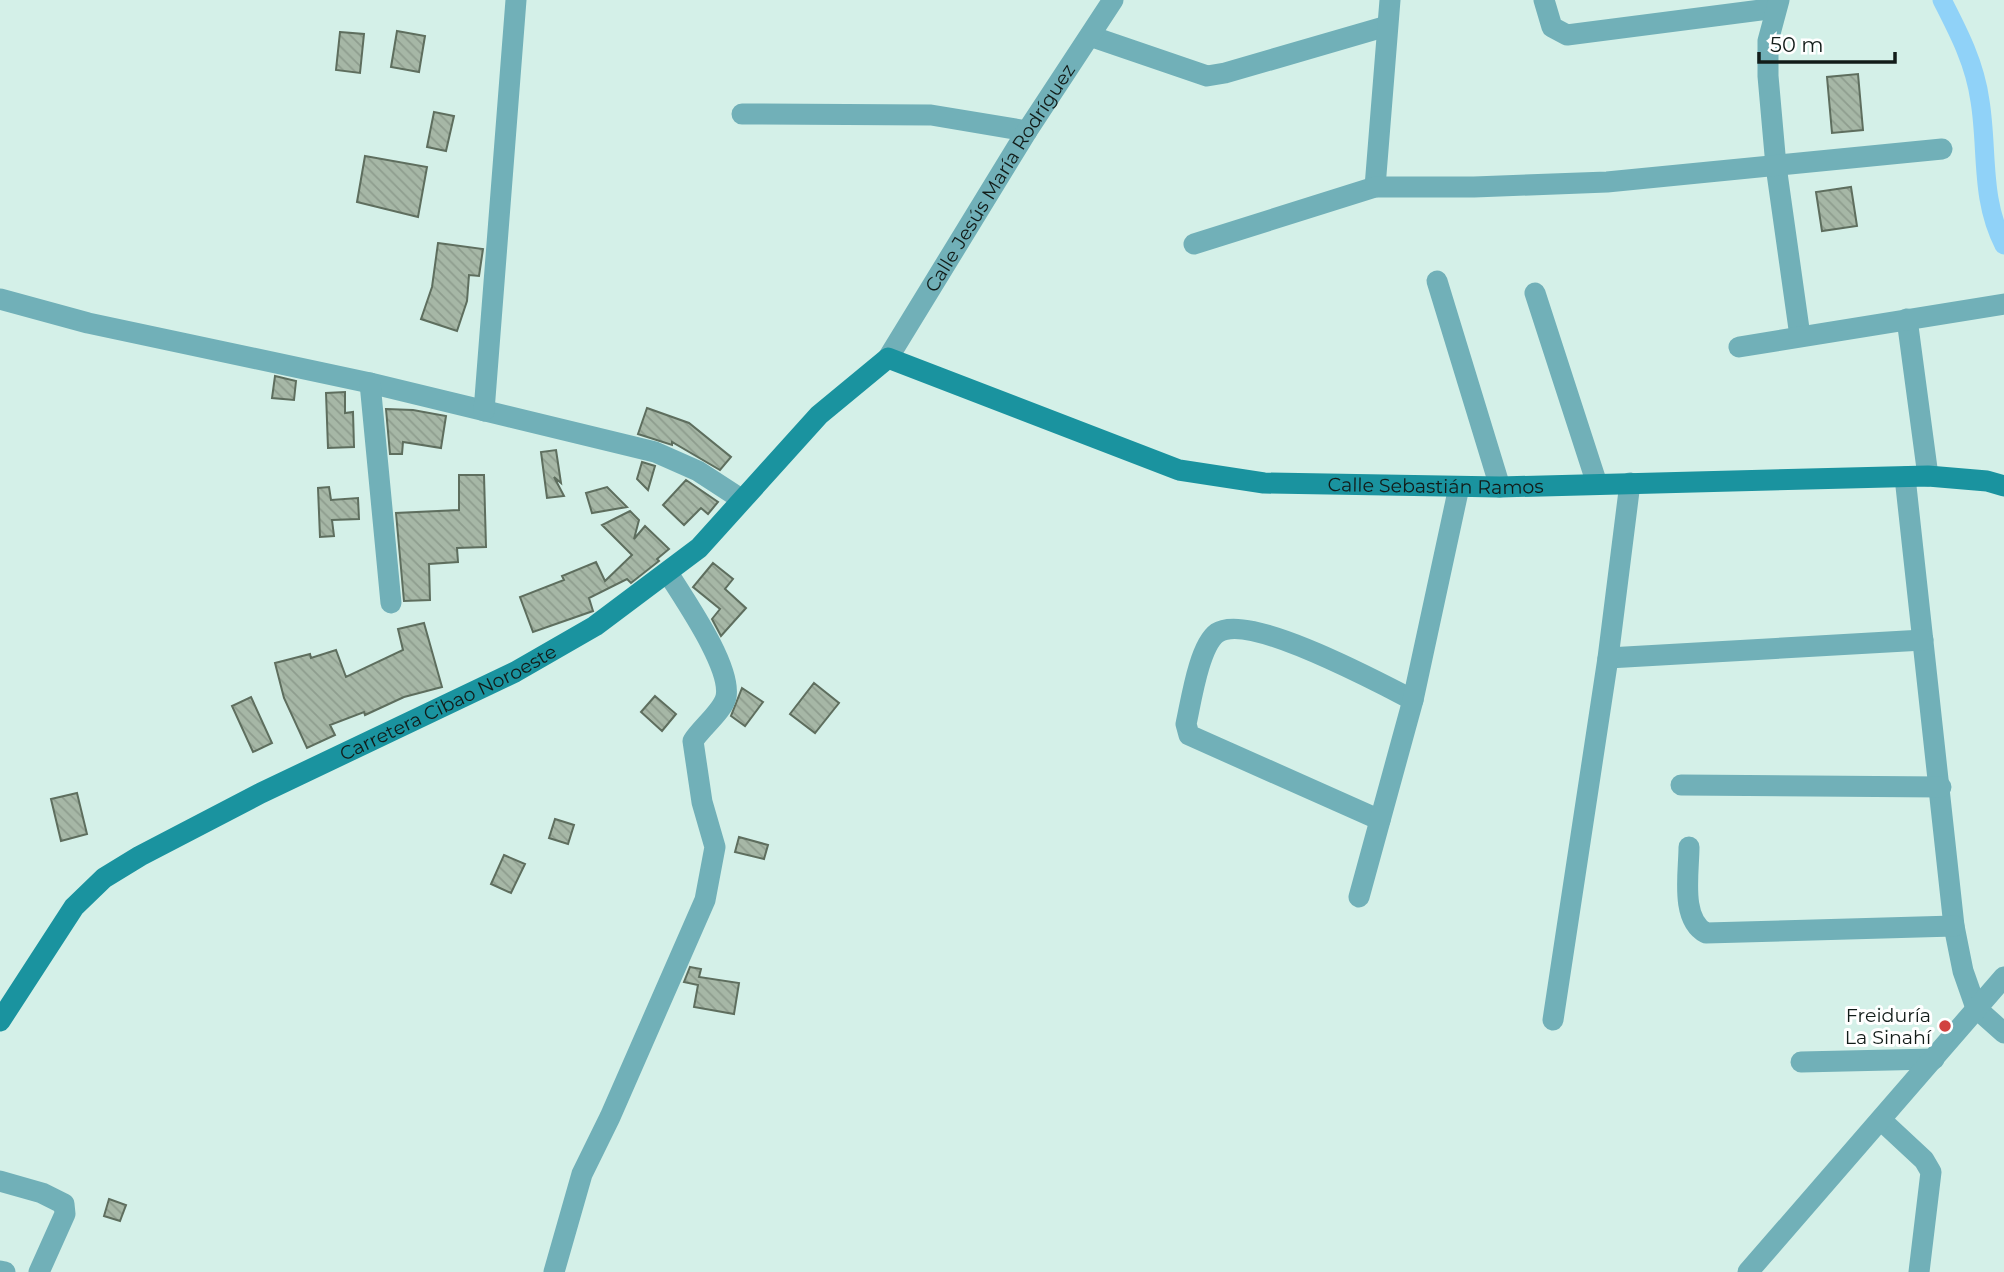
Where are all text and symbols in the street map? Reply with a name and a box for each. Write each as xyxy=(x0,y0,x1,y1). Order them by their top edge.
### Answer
scale bar xyxy=(1759,21,1896,65)
text: 50 m xyxy=(1770,32,1824,57)
street label: Calle Jesús María Rodríguez xyxy=(920,60,1080,296)
street label: Calle Sebastián Ramos xyxy=(1328,473,1544,499)
street label: Carretera Cibao Noroeste xyxy=(336,640,561,766)
place label: Freiduría La Sinahí xyxy=(1845,1004,1932,1049)
marker: Freiduría La Sinahí xyxy=(1937,1018,1953,1034)

